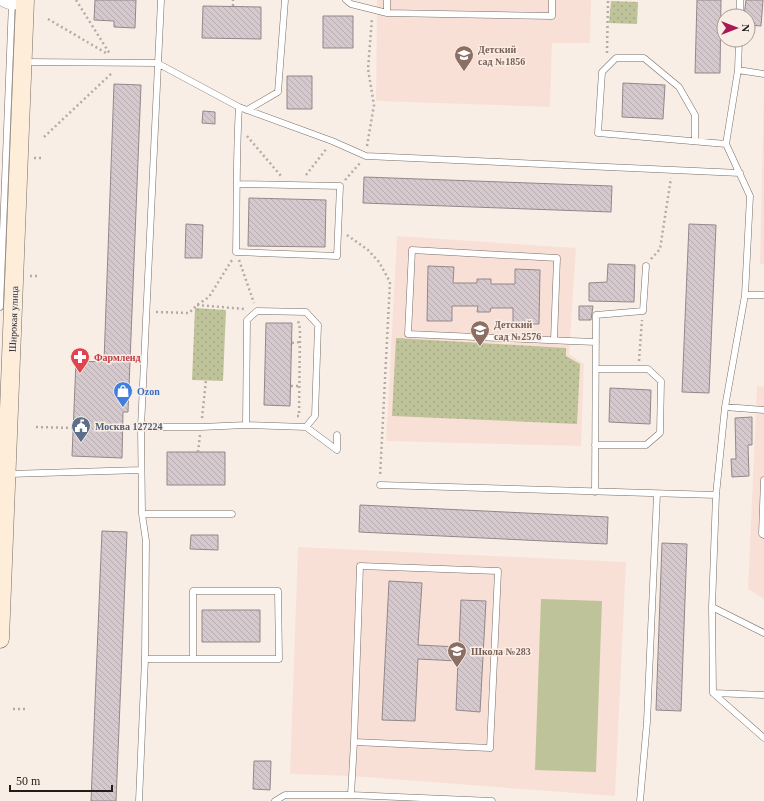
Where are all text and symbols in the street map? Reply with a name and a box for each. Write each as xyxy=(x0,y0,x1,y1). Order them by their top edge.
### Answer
north arrow xyxy=(716,8,756,48)
text: N xyxy=(740,24,752,32)
school or university icon: Детский сад №1856 xyxy=(453,44,475,72)
place label: Детский сад №1856 xyxy=(478,44,525,67)
street label: Широкая улица xyxy=(7,285,20,352)
school or university icon: Детский сад №2576 xyxy=(469,319,491,347)
place label: Детский сад №2576 xyxy=(494,319,541,342)
pharmacy icon: Фармленд xyxy=(69,346,91,374)
place label: Фармленд xyxy=(94,352,141,363)
shop icon: Ozon xyxy=(112,380,134,408)
place label: Ozon xyxy=(137,386,160,397)
public building icon: Москва 127224 xyxy=(70,415,92,443)
place label: Москва 127224 xyxy=(95,421,162,432)
school or university icon: Школа №283 xyxy=(446,640,468,668)
place label: Школа №283 xyxy=(471,646,531,657)
scale bar xyxy=(10,767,112,793)
text: 50 m xyxy=(16,774,41,788)

